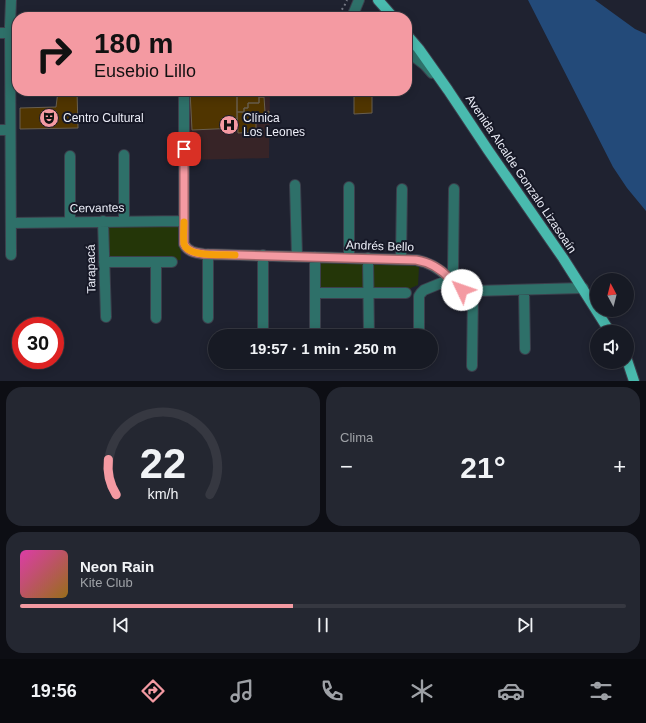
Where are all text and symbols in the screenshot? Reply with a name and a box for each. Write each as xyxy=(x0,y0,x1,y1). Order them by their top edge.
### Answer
icon: right xyxy=(28,28,80,80)
text: 180 m xyxy=(94,28,173,59)
text: Eusebio Lillo xyxy=(94,61,196,81)
street label: Avenida Alcalde Gonzalo Lizasoaín xyxy=(463,92,579,256)
theatre icon: Centro Cultural xyxy=(38,107,60,129)
place label: Centro Cultural xyxy=(63,111,144,125)
place label: Clínica Los Leones xyxy=(243,111,305,139)
hospital icon: Clínica Los Leones xyxy=(218,114,240,136)
pin xyxy=(167,132,201,166)
icon: arrive xyxy=(173,138,195,160)
street label: Cervantes xyxy=(70,201,124,215)
street label: Andrés Bello xyxy=(346,238,415,254)
street label: Tarapacá xyxy=(84,244,98,294)
position arrow xyxy=(441,269,483,311)
north arrow xyxy=(590,273,634,317)
map controls xyxy=(590,273,634,369)
speed limit sign: 30 xyxy=(12,317,64,369)
button: sound xyxy=(590,325,634,369)
text: 19:57 · 1 min · 250 m xyxy=(250,340,396,357)
text: Clima xyxy=(340,430,373,445)
text: 22 xyxy=(140,439,186,486)
text: 21° xyxy=(460,451,506,484)
text: − xyxy=(340,454,353,479)
text: + xyxy=(613,454,626,479)
text: km/h xyxy=(148,485,179,501)
text: Neon Rain xyxy=(80,558,154,575)
text: Kite Club xyxy=(80,575,133,590)
icon: previous xyxy=(110,614,132,636)
icon: pause xyxy=(312,614,334,636)
icon: next xyxy=(514,614,536,636)
icon: directions xyxy=(139,677,167,705)
icon: music xyxy=(228,677,256,705)
icon: phone xyxy=(318,677,346,705)
icon: climate xyxy=(408,677,436,705)
icon: car xyxy=(497,677,525,705)
icon: filters xyxy=(587,677,615,705)
text: 19:56 xyxy=(31,681,77,701)

